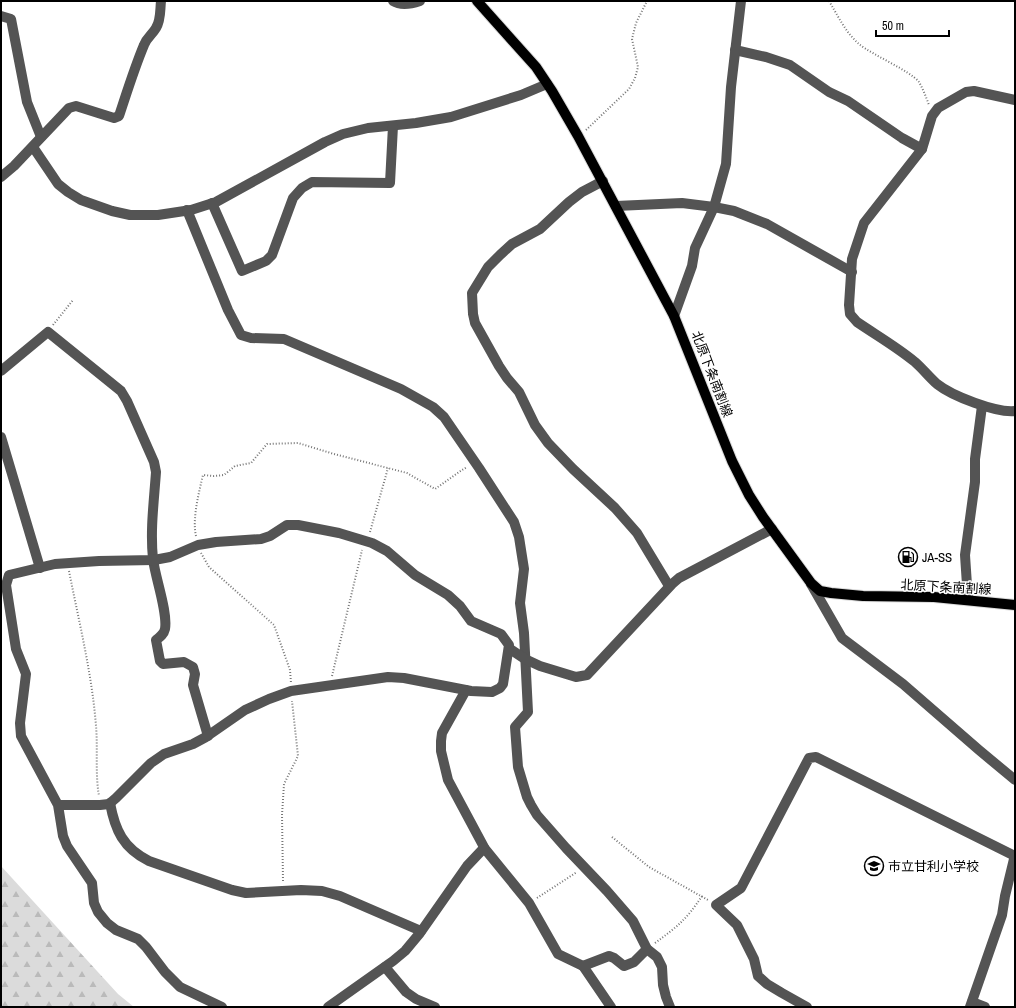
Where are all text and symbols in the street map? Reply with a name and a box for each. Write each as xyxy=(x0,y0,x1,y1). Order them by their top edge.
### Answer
scale bar xyxy=(876,12,949,38)
text: 50 m xyxy=(882,18,904,34)
street label: 北原下条南割線 xyxy=(688,328,736,420)
fuel station icon: JA-SS xyxy=(897,546,919,568)
place label: JA-SS xyxy=(922,549,952,566)
street label: 北原下条南割線 xyxy=(900,576,992,598)
school or university icon: 市立甘利小学校 xyxy=(863,855,885,877)
place label: 市立甘利小学校 xyxy=(888,858,979,875)

